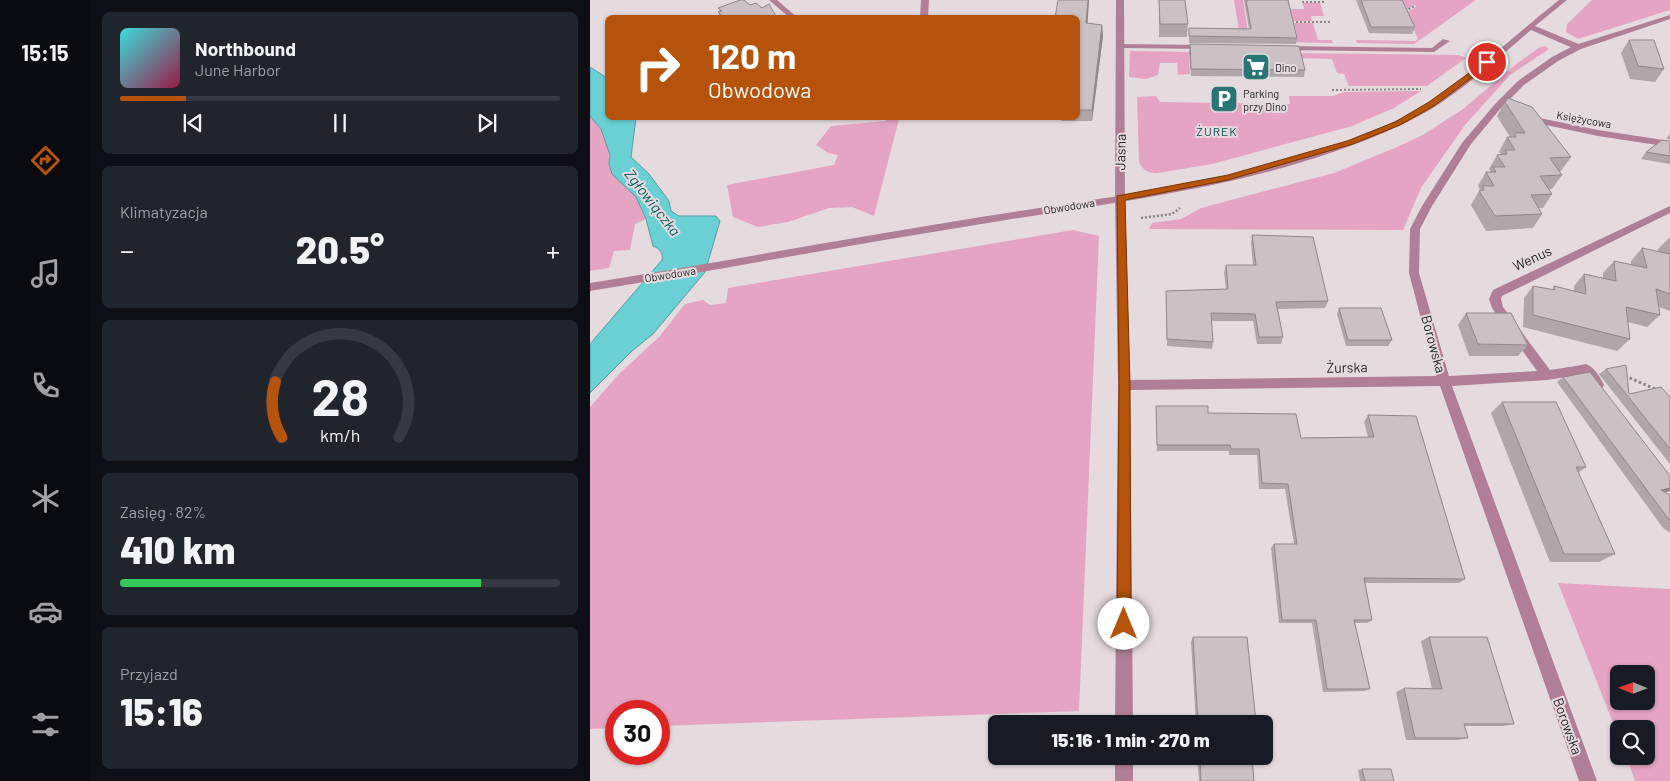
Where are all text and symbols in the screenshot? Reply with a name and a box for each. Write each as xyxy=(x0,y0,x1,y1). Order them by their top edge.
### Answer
text: 120 m xyxy=(708,34,796,76)
icon: right xyxy=(625,35,690,100)
text: Northbound xyxy=(195,37,296,60)
text: 15:15 xyxy=(21,39,69,65)
pin xyxy=(1466,41,1508,83)
icon: arrive xyxy=(1473,48,1501,76)
supermarket icon: Dino xyxy=(1241,52,1271,82)
text: June Harbor xyxy=(195,60,281,79)
place label: Dino xyxy=(1275,61,1296,74)
text: Obwodowa xyxy=(708,76,811,102)
parking icon: Parking przy Dino xyxy=(1209,84,1239,114)
place label: Parking przy Dino xyxy=(1243,87,1287,113)
street label: Księżycowa xyxy=(1556,108,1612,130)
icon: previous xyxy=(179,109,207,137)
icon: pause xyxy=(326,109,354,137)
icon: next xyxy=(473,109,501,137)
district label: ŻUREK xyxy=(1196,124,1238,138)
street label: Jasna xyxy=(1111,134,1129,170)
icon: directions xyxy=(28,143,63,178)
water label: Zgłowiączka xyxy=(621,165,685,239)
street label: Obwodowa xyxy=(1042,196,1096,216)
text: Klimatyzacja xyxy=(120,202,208,221)
text: 20.5° xyxy=(296,226,384,272)
text: − xyxy=(120,233,134,267)
text: + xyxy=(546,233,560,267)
street label: Wenus xyxy=(1510,242,1554,274)
icon: music xyxy=(28,256,63,291)
street label: Obwodowa xyxy=(643,264,697,284)
street label: Borowska xyxy=(1418,313,1450,375)
street label: Żurska xyxy=(1326,358,1368,376)
text: 28 xyxy=(311,364,369,426)
icon: phone xyxy=(28,368,63,403)
text: km/h xyxy=(320,424,360,446)
icon: climate xyxy=(28,481,63,516)
text: Zasięg · 82% xyxy=(120,502,206,521)
text: 410 km xyxy=(120,526,235,572)
icon: car xyxy=(28,594,63,629)
position arrow xyxy=(1097,597,1149,649)
text: Przyjazd xyxy=(120,664,178,683)
north arrow xyxy=(1610,665,1655,710)
map controls xyxy=(1610,665,1655,765)
text: 15:16 xyxy=(120,688,203,734)
street label: Borowska xyxy=(1550,695,1586,757)
speed limit sign: 30 xyxy=(605,700,670,765)
icon: filters xyxy=(28,707,63,742)
button: search xyxy=(1610,720,1655,765)
text: 15:16 · 1 min · 270 m xyxy=(1051,728,1210,751)

